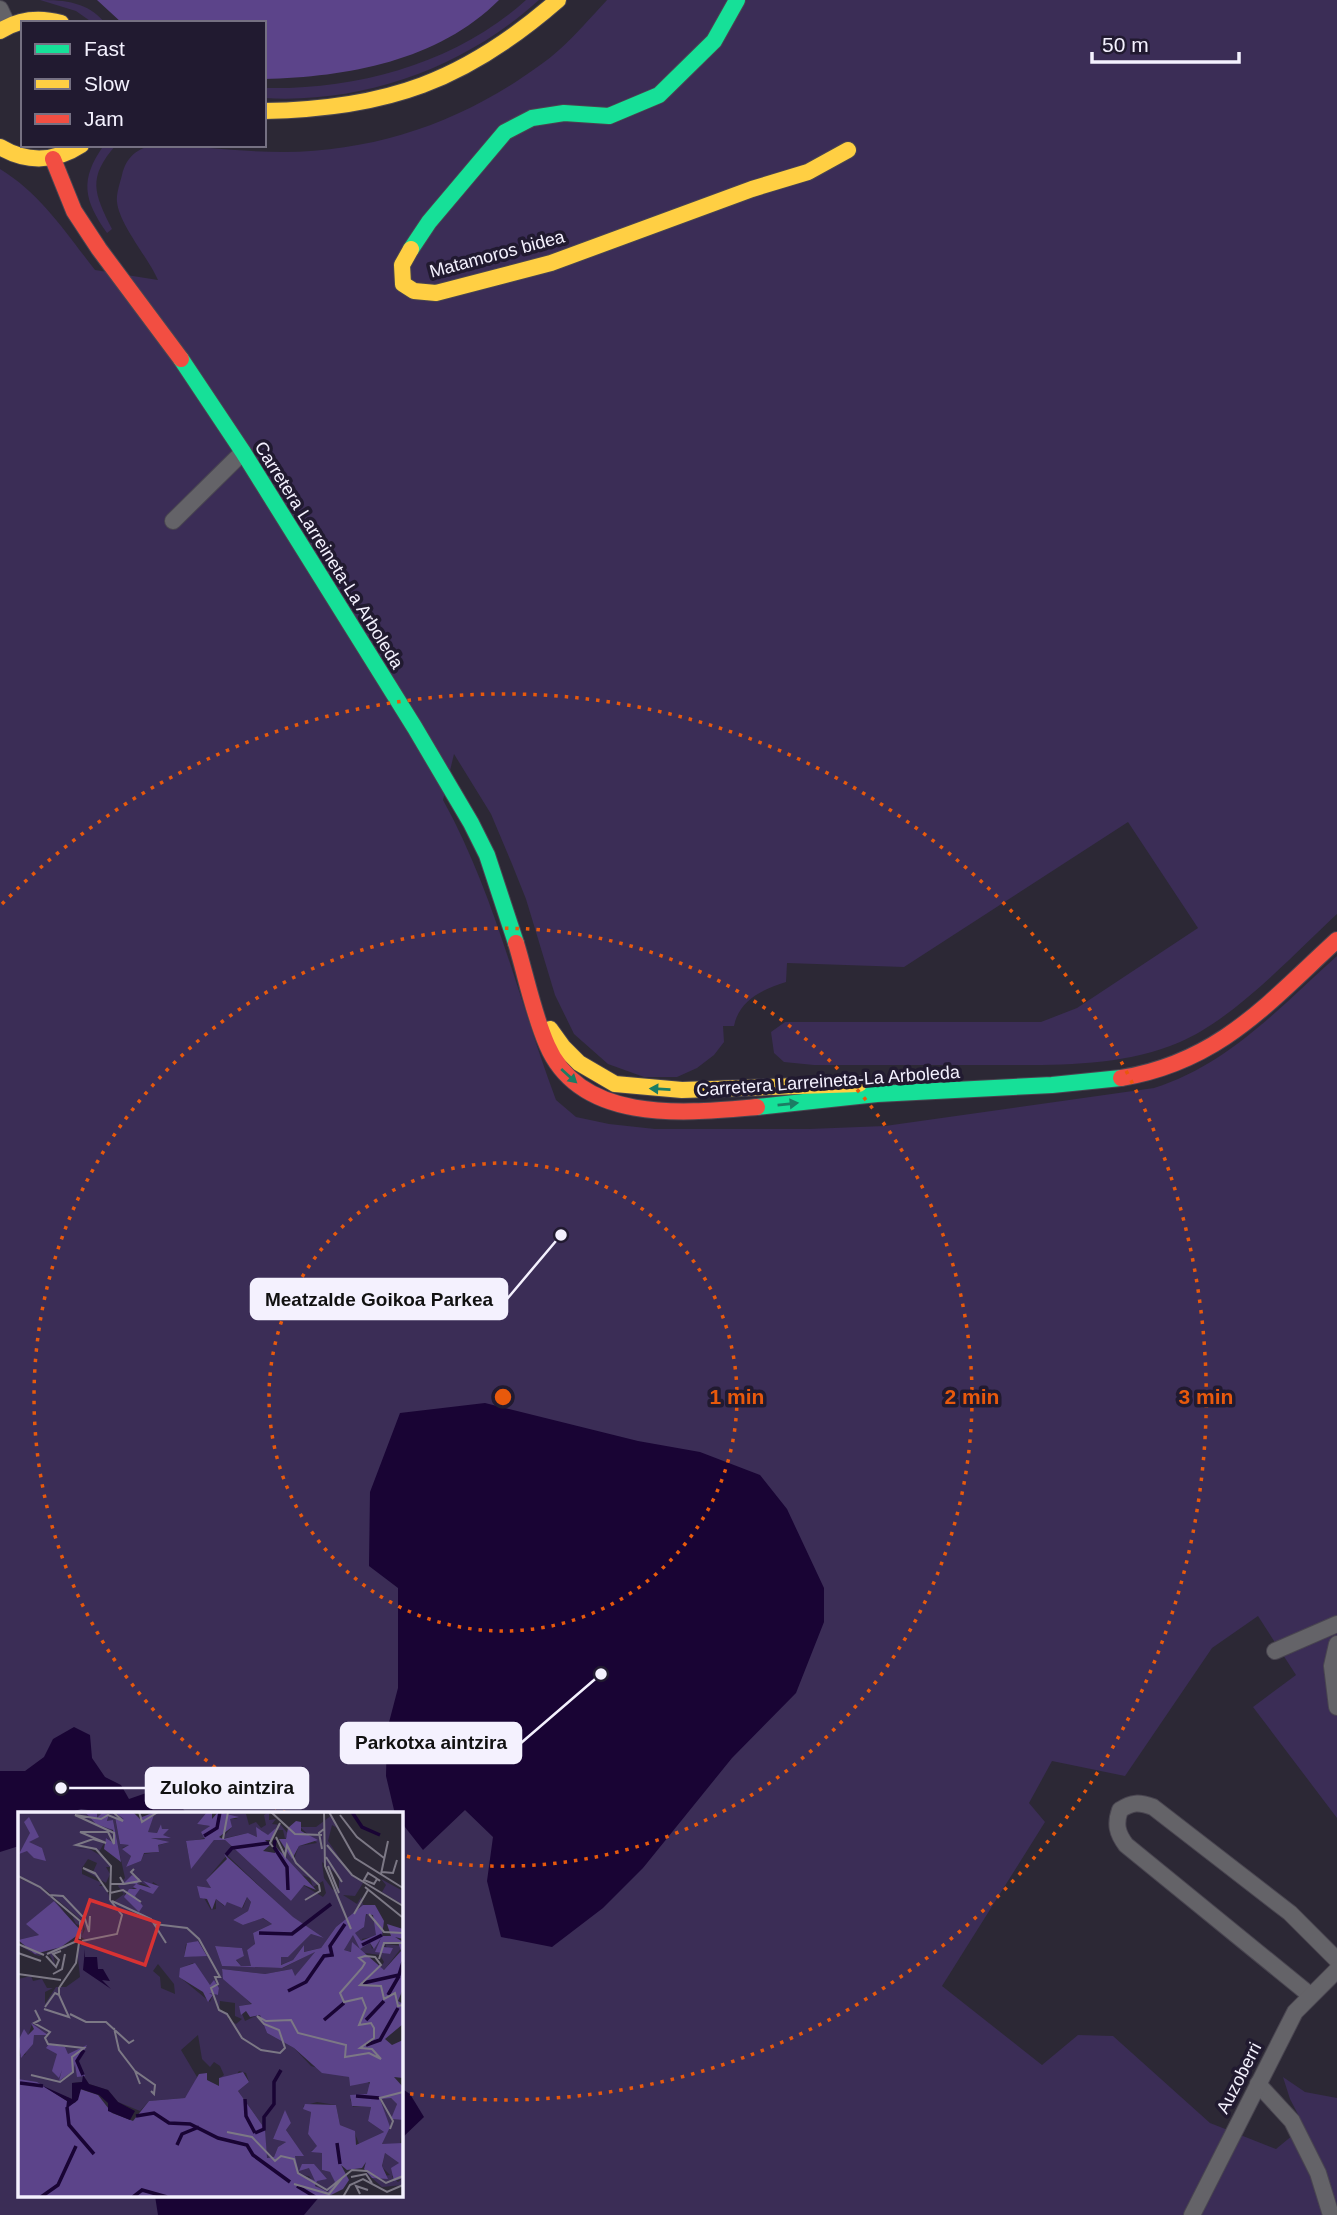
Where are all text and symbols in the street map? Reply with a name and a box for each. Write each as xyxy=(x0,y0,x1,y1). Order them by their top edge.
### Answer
legend xyxy=(21,21,266,147)
scale bar xyxy=(1092,21,1239,65)
text: 50 m xyxy=(1102,33,1149,56)
text: Fast xyxy=(84,37,125,60)
text: Slow xyxy=(84,72,130,95)
text: Jam xyxy=(84,107,124,130)
street label: Matamoros bidea xyxy=(427,226,568,282)
street label: Carretera Larreineta-La Arboleda xyxy=(251,438,408,673)
street label: Carretera Larreineta-La Arboleda xyxy=(696,1062,961,1100)
one-way arrow xyxy=(560,1068,578,1084)
one-way arrow xyxy=(649,1084,671,1095)
one-way arrow xyxy=(777,1099,799,1110)
callout: Meatzalde Goikoa Parkea xyxy=(251,1279,507,1319)
text: Meatzalde Goikoa Parkea xyxy=(265,1289,493,1310)
centre of rings xyxy=(491,1385,515,1409)
text: 1 min xyxy=(710,1385,764,1408)
text: 2 min xyxy=(945,1385,999,1408)
text: 3 min xyxy=(1179,1385,1233,1408)
callout: Parkotxa aintzira xyxy=(341,1723,521,1763)
text: Parkotxa aintzira xyxy=(355,1732,507,1753)
callout: Zuloko aintzira xyxy=(146,1768,308,1808)
text: Zuloko aintzira xyxy=(160,1777,294,1798)
inset map xyxy=(18,1812,402,2198)
street label: Auzoberri xyxy=(1213,2039,1265,2117)

